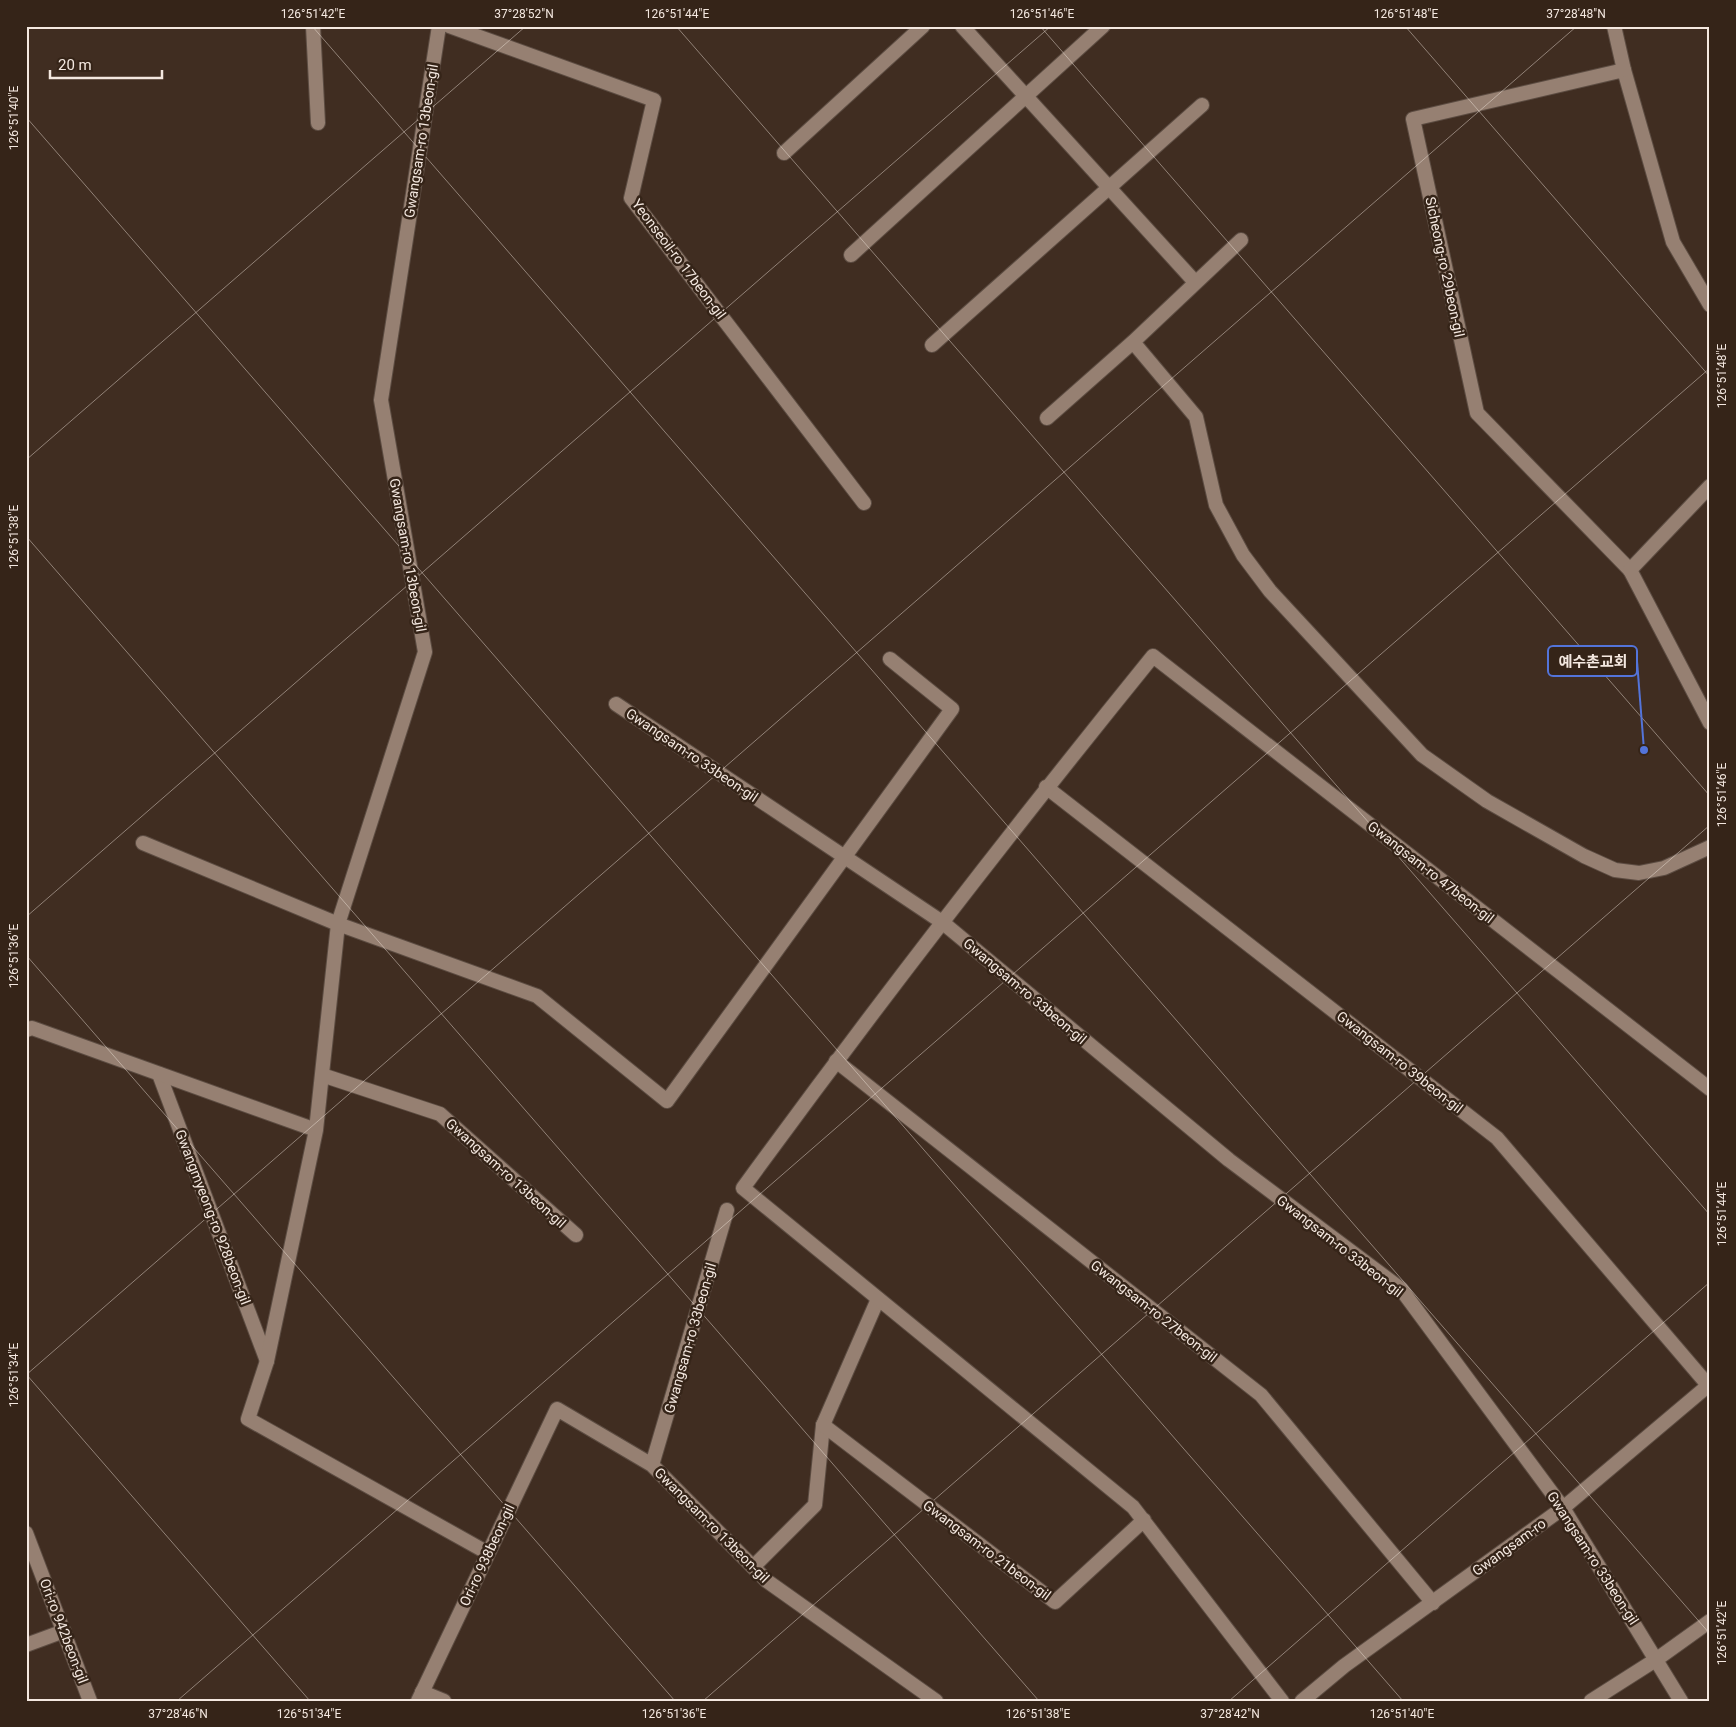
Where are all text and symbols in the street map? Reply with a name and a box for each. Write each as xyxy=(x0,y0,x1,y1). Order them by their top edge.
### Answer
text: 126°51'42"E xyxy=(281,7,345,21)
text: 37°28'52"N xyxy=(494,7,554,21)
text: 126°51'44"E xyxy=(645,7,709,21)
text: 126°51'46"E xyxy=(1010,7,1074,21)
text: 126°51'48"E xyxy=(1374,7,1438,21)
text: 37°28'48"N xyxy=(1546,7,1606,21)
scale bar xyxy=(50,48,162,80)
text: 20 m xyxy=(58,56,92,74)
street label: Gwangsam-ro 13beon-gil xyxy=(401,63,441,219)
text: 126°51'40"E xyxy=(7,86,21,150)
street label: Sicheong-ro 29beon-gil xyxy=(1422,195,1468,339)
street label: Yeonseoil-ro 17beon-gil xyxy=(629,196,729,322)
text: 126°51'48"E xyxy=(1715,344,1729,408)
street label: Gwangsam-ro 13beon-gil xyxy=(387,477,429,633)
text: 126°51'38"E xyxy=(7,505,21,569)
callout: 예수촌교회 xyxy=(1548,646,1637,676)
text: 예수촌교회 xyxy=(1558,653,1628,671)
street label: Gwangsam-ro 33beon-gil xyxy=(623,705,761,805)
text: 126°51'46"E xyxy=(1715,763,1729,827)
street label: Gwangsam-ro 47beon-gil xyxy=(1365,818,1497,926)
text: 126°51'36"E xyxy=(7,924,21,988)
street label: Gwangsam-ro 33beon-gil xyxy=(960,935,1090,1047)
street label: Gwangsam-ro 39beon-gil xyxy=(1334,1008,1466,1116)
street label: Gwangsam-ro 13beon-gil xyxy=(443,1115,569,1231)
street label: Gwangmyeong-ro 928beon-gil xyxy=(172,1127,254,1307)
text: 126°51'44"E xyxy=(1715,1182,1729,1246)
street label: Gwangsam-ro 33beon-gil xyxy=(1274,1192,1406,1300)
street label: Gwangsam-ro 27beon-gil xyxy=(1088,1257,1220,1365)
street label: Gwangsam-ro 33beon-gil xyxy=(661,1261,719,1415)
text: 126°51'34"E xyxy=(7,1343,21,1407)
street label: Gwangsam-ro 13beon-gil xyxy=(651,1464,773,1586)
street label: Gwangsam-ro 33beon-gil xyxy=(1544,1488,1642,1628)
street label: Gwangsam-ro 21beon-gil xyxy=(920,1497,1054,1603)
street label: Ori-ro 938beon-gil xyxy=(456,1501,518,1609)
street label: Gwangsam-ro xyxy=(1469,1515,1549,1579)
street label: Ori-ro 942beon-gil xyxy=(37,1576,91,1686)
text: 126°51'42"E xyxy=(1715,1601,1729,1665)
text: 37°28'46"N xyxy=(148,1707,208,1721)
text: 126°51'34"E xyxy=(277,1707,341,1721)
text: 126°51'36"E xyxy=(642,1707,706,1721)
text: 126°51'38"E xyxy=(1006,1707,1070,1721)
text: 37°28'42"N xyxy=(1200,1707,1260,1721)
text: 126°51'40"E xyxy=(1370,1707,1434,1721)

